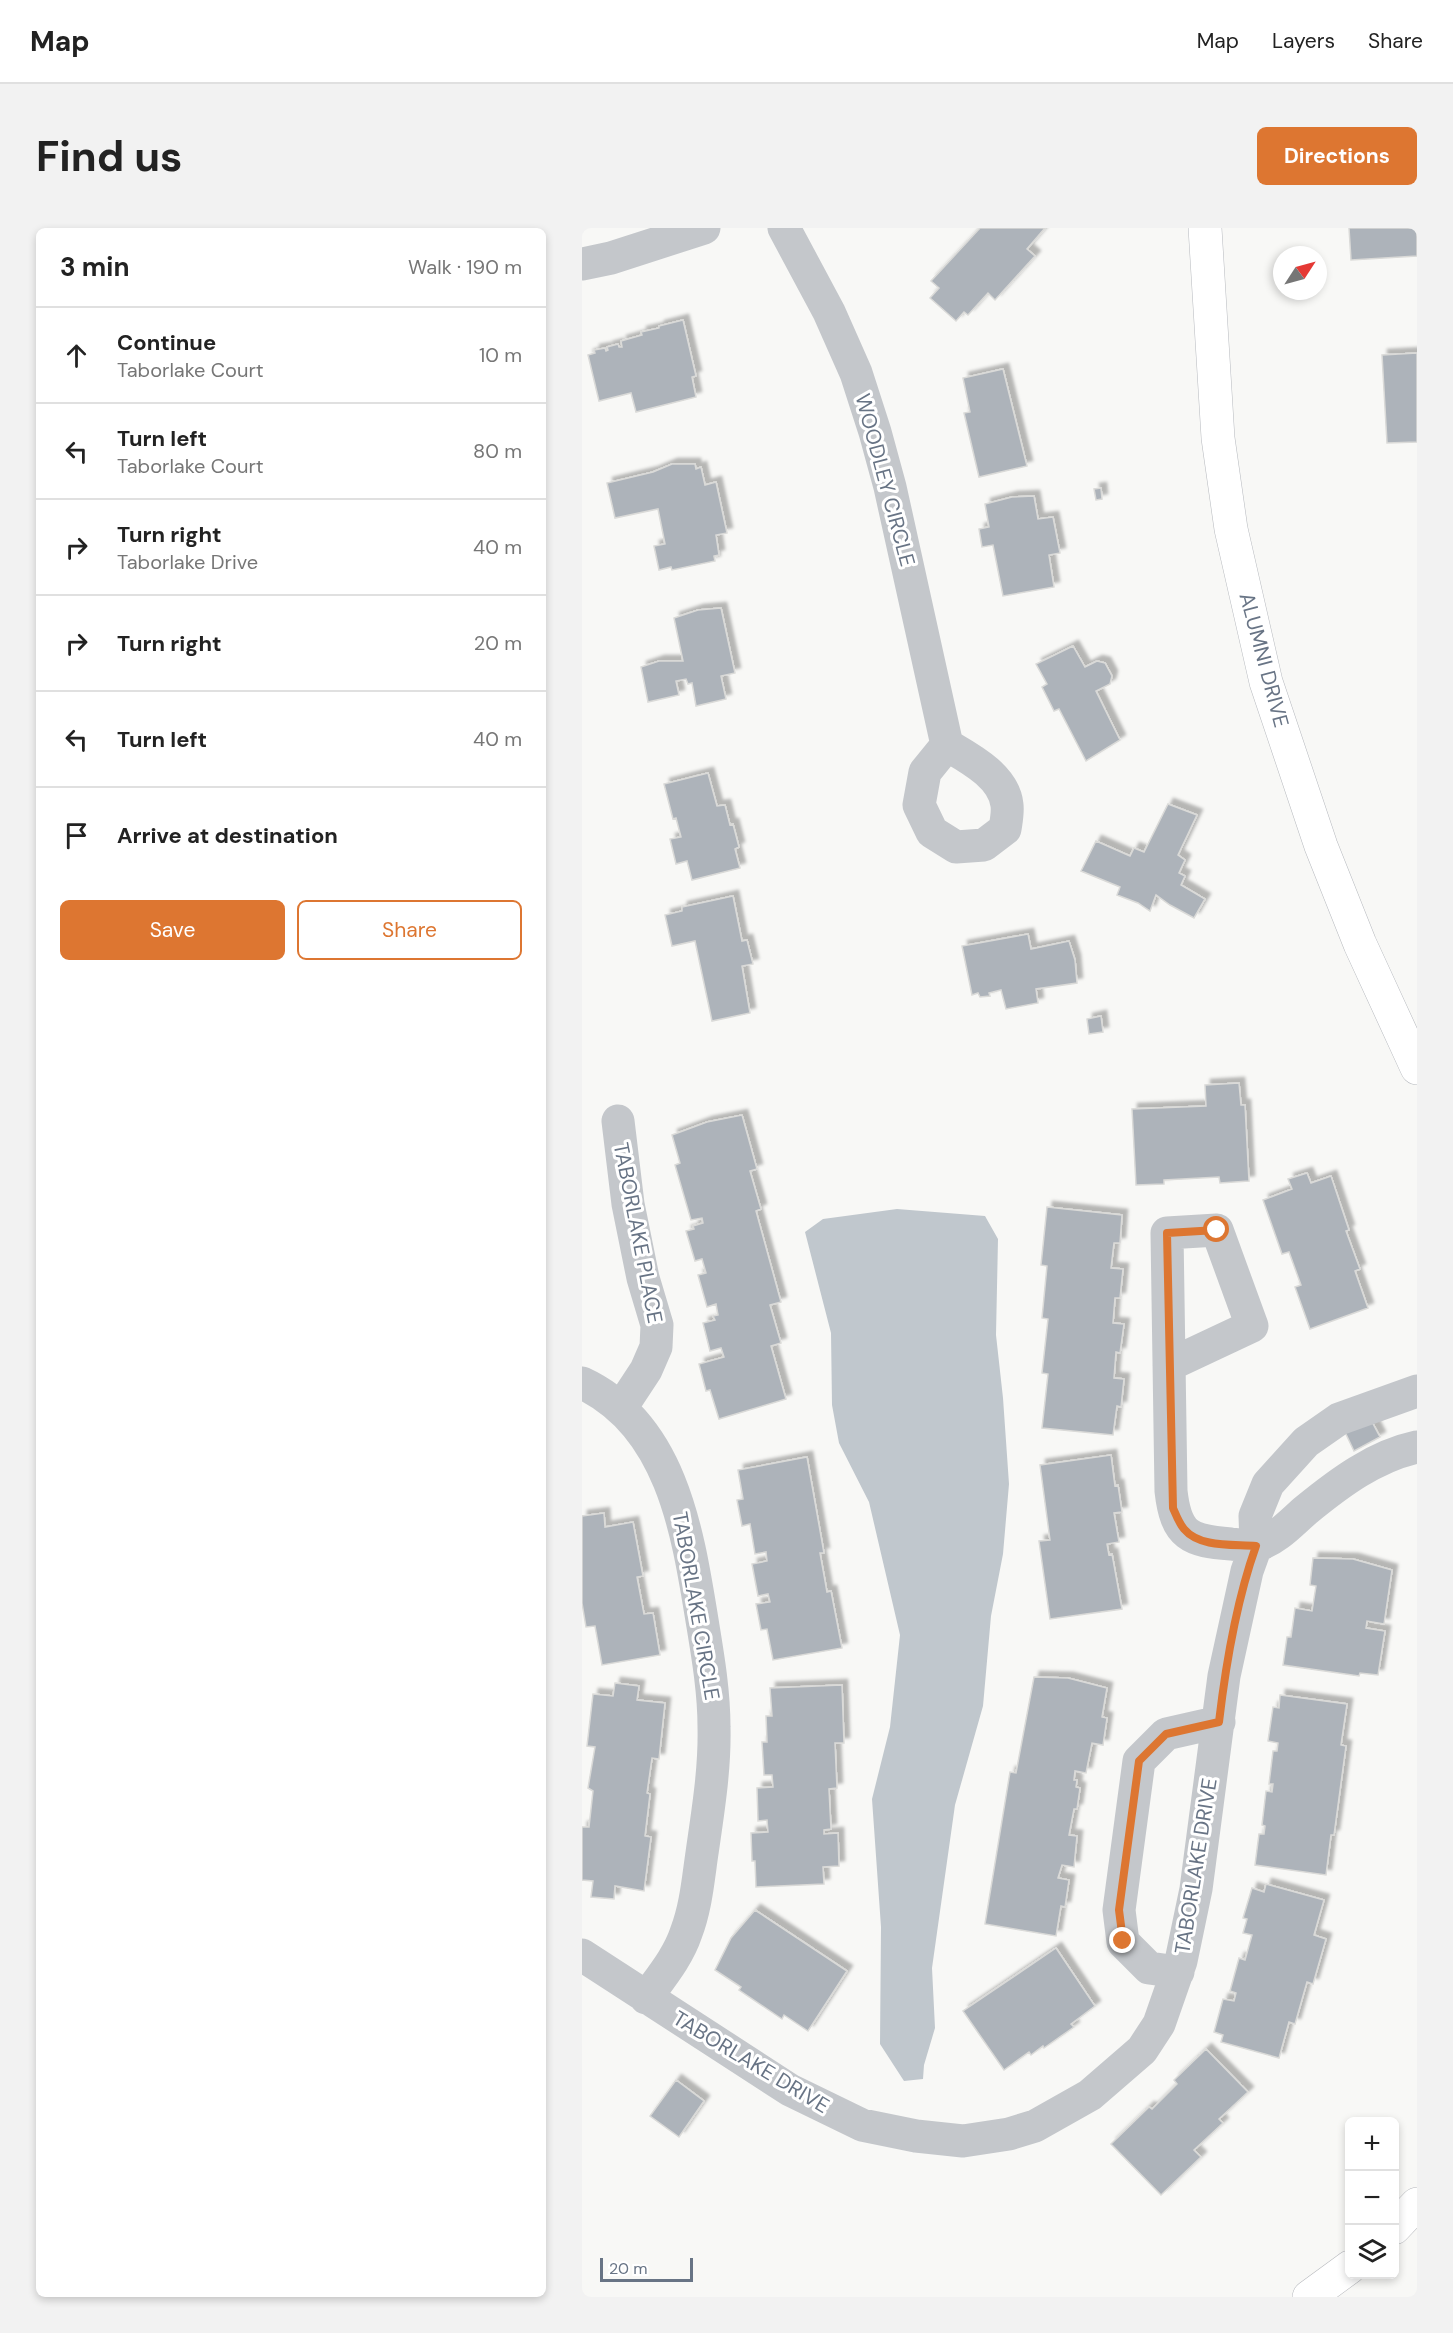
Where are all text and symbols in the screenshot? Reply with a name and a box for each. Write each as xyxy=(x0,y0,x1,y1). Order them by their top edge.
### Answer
text: Map xyxy=(30,23,90,60)
text: Map xyxy=(1197,27,1239,55)
text: Layers xyxy=(1272,27,1335,55)
text: Share xyxy=(1368,27,1423,55)
button: Directions xyxy=(1257,127,1417,185)
text: Find us xyxy=(36,129,182,184)
north arrow xyxy=(1273,246,1327,300)
text: 3 min xyxy=(60,250,129,284)
text: Walk · 190 m xyxy=(408,254,522,280)
text: Continue xyxy=(117,328,216,357)
icon: ahead xyxy=(60,339,93,372)
text: 10 m xyxy=(479,342,522,368)
text: Taborlake Court xyxy=(117,357,264,383)
street label: WOODLEY CIRCLE xyxy=(848,390,922,570)
text: Turn left xyxy=(117,424,207,453)
icon: left xyxy=(60,435,93,468)
text: 80 m xyxy=(473,438,522,464)
text: Taborlake Court xyxy=(117,453,264,479)
text: Turn right xyxy=(117,520,222,549)
icon: right xyxy=(60,531,93,564)
text: 40 m xyxy=(473,534,522,560)
text: Taborlake Drive xyxy=(117,549,258,575)
street label: ALUMNI DRIVE xyxy=(1233,589,1295,731)
icon: right xyxy=(60,627,93,660)
text: Turn right xyxy=(117,629,222,658)
text: 20 m xyxy=(474,630,522,656)
icon: left xyxy=(60,723,93,756)
text: Turn left xyxy=(117,725,207,754)
text: 40 m xyxy=(473,726,522,752)
icon: arrive xyxy=(60,819,93,852)
text: Arrive at destination xyxy=(117,821,338,850)
button: Save xyxy=(60,900,285,960)
button: Share xyxy=(297,900,522,960)
street label: TABORLAKE PLACE xyxy=(607,1140,669,1326)
route start xyxy=(1203,1216,1229,1242)
street label: TABORLAKE CIRCLE xyxy=(666,1510,726,1702)
street label: TABORLAKE DRIVE xyxy=(1168,1776,1224,1956)
route end xyxy=(1109,1927,1135,1953)
street label: TABORLAKE DRIVE xyxy=(668,2004,834,2120)
map controls xyxy=(1345,2117,1399,2279)
button: + xyxy=(1345,2117,1399,2171)
button: − xyxy=(1345,2171,1399,2225)
button: layers xyxy=(1345,2225,1399,2279)
scale bar xyxy=(600,2255,693,2282)
text: 20 m xyxy=(609,2258,648,2279)

